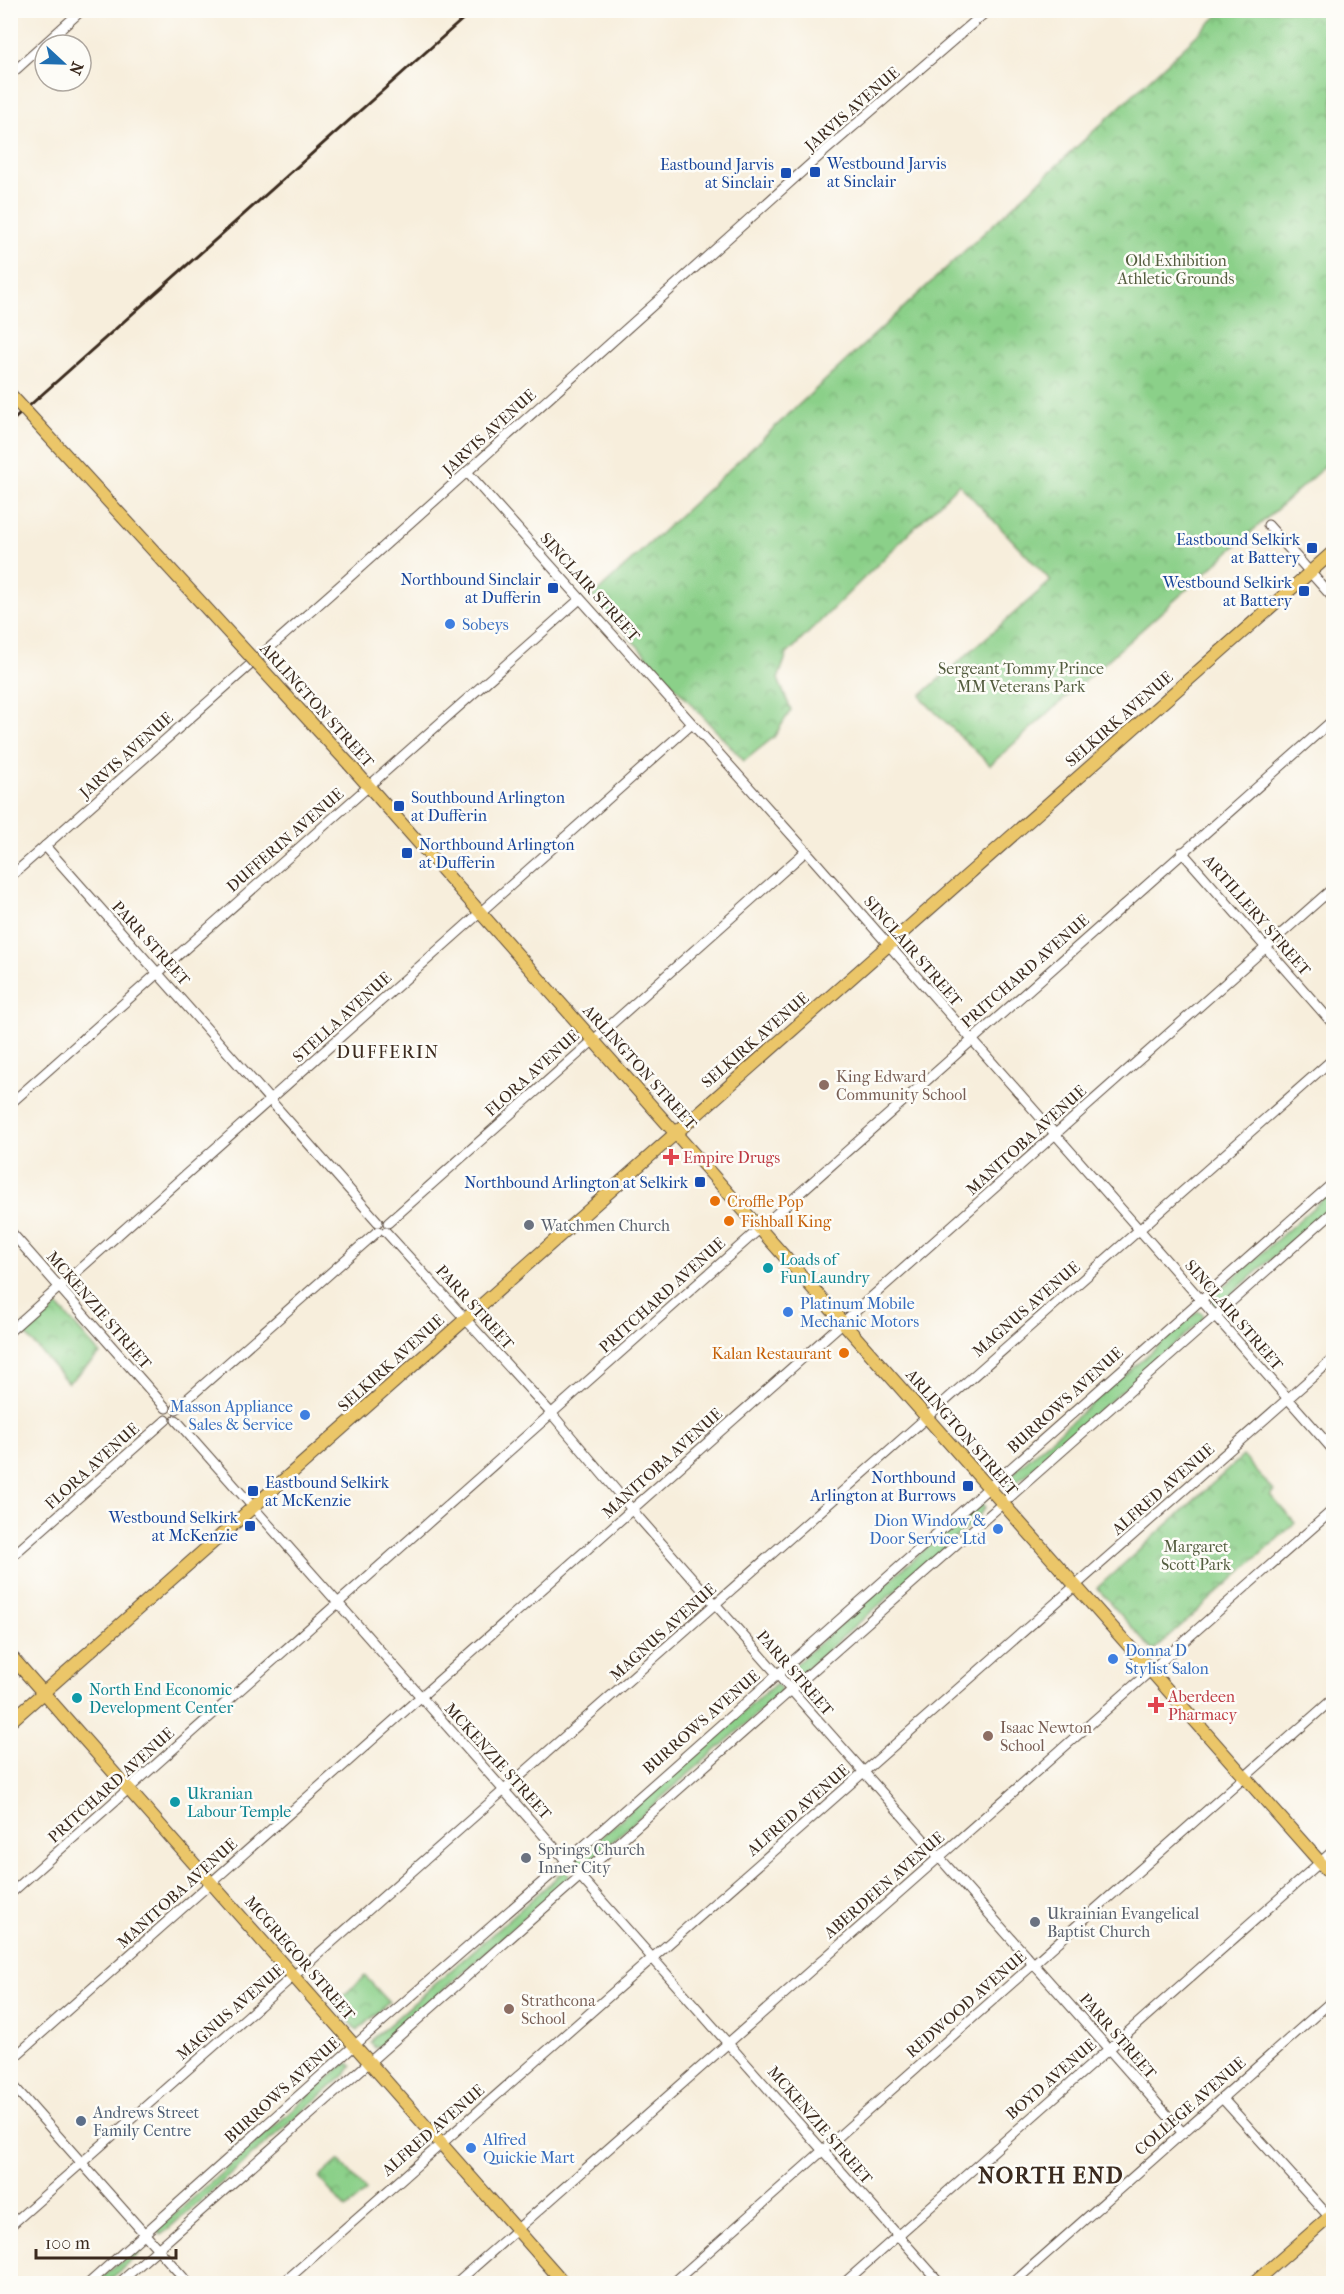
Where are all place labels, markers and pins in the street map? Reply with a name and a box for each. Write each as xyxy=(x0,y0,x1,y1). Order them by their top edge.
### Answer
place label: Westbound Jarvis at Sinclair xyxy=(826,154,947,191)
place label: Eastbound Jarvis at Sinclair xyxy=(660,155,774,192)
marker: Westbound Jarvis at Sinclair xyxy=(808,165,822,179)
marker: Eastbound Jarvis at Sinclair xyxy=(779,166,793,180)
place label: Eastbound Selkirk at Battery xyxy=(1176,530,1301,567)
marker: Eastbound Selkirk at Battery xyxy=(1305,541,1319,555)
place label: Northbound Sinclair at Dufferin xyxy=(400,570,542,607)
place label: Westbound Selkirk at Battery xyxy=(1162,573,1293,610)
marker: Northbound Sinclair at Dufferin xyxy=(546,581,560,595)
marker: Westbound Selkirk at Battery xyxy=(1297,584,1311,598)
place label: Sobeys xyxy=(462,615,509,634)
marker: Sobeys xyxy=(443,617,457,631)
place label: Southbound Arlington at Dufferin xyxy=(411,788,566,825)
marker: Southbound Arlington at Dufferin xyxy=(392,799,406,813)
place label: Northbound Arlington at Dufferin xyxy=(419,835,575,872)
marker: Northbound Arlington at Dufferin xyxy=(400,846,414,860)
place label: King Edward Community School xyxy=(836,1067,967,1104)
marker: King Edward Community School xyxy=(817,1078,831,1092)
place label: Empire Drugs xyxy=(683,1148,780,1167)
marker: Empire Drugs xyxy=(664,1150,678,1164)
place label: Northbound Arlington at Selkirk xyxy=(464,1173,689,1192)
marker: Northbound Arlington at Selkirk xyxy=(693,1175,707,1189)
place label: Croffle Pop xyxy=(727,1192,804,1211)
marker: Croffle Pop xyxy=(708,1194,722,1208)
place label: Fishball King xyxy=(741,1212,832,1231)
marker: Fishball King xyxy=(722,1214,736,1228)
place label: Watchmen Church xyxy=(540,1216,670,1235)
marker: Watchmen Church xyxy=(522,1218,536,1232)
place label: Loads of Fun Laundry xyxy=(780,1250,870,1287)
marker: Loads of Fun Laundry xyxy=(761,1261,775,1275)
place label: Platinum Mobile Mechanic Motors xyxy=(800,1294,919,1331)
marker: Platinum Mobile Mechanic Motors xyxy=(781,1305,795,1319)
place label: Kalan Restaurant xyxy=(712,1344,832,1363)
marker: Kalan Restaurant xyxy=(837,1346,851,1360)
place label: Masson Appliance Sales & Service xyxy=(170,1397,293,1434)
marker: Masson Appliance Sales & Service xyxy=(298,1408,312,1422)
place label: Northbound Arlington at Burrows xyxy=(809,1468,956,1505)
place label: Eastbound Selkirk at McKenzie xyxy=(265,1473,390,1510)
marker: Northbound Arlington at Burrows xyxy=(961,1479,975,1493)
marker: Eastbound Selkirk at McKenzie xyxy=(246,1484,260,1498)
place label: Westbound Selkirk at McKenzie xyxy=(108,1508,239,1545)
place label: Dion Window & Door Service Ltd xyxy=(869,1511,986,1548)
marker: Westbound Selkirk at McKenzie xyxy=(243,1519,257,1533)
marker: Dion Window & Door Service Ltd xyxy=(991,1522,1005,1536)
place label: Donna D Stylist Salon xyxy=(1125,1641,1210,1678)
marker: Donna D Stylist Salon xyxy=(1106,1652,1120,1666)
place label: North End Economic Development Center xyxy=(89,1680,233,1717)
place label: Aberdeen Pharmacy xyxy=(1167,1687,1238,1724)
marker: North End Economic Development Center xyxy=(70,1691,84,1705)
marker: Aberdeen Pharmacy xyxy=(1149,1698,1163,1712)
place label: Isaac Newton School xyxy=(1000,1718,1093,1755)
marker: Isaac Newton School xyxy=(981,1729,995,1743)
place label: Ukranian Labour Temple xyxy=(187,1784,291,1821)
marker: Ukranian Labour Temple xyxy=(168,1795,182,1809)
place label: Springs Church Inner City xyxy=(538,1840,645,1877)
marker: Springs Church Inner City xyxy=(519,1851,533,1865)
place label: Ukrainian Evangelical Baptist Church xyxy=(1047,1904,1200,1941)
marker: Ukrainian Evangelical Baptist Church xyxy=(1028,1915,1042,1929)
place label: Strathcona School xyxy=(521,1991,596,2028)
marker: Strathcona School xyxy=(502,2002,516,2016)
place label: Andrews Street Family Centre xyxy=(92,2103,200,2140)
marker: Andrews Street Family Centre xyxy=(74,2114,88,2128)
place label: Alfred Quickie Mart xyxy=(482,2130,575,2167)
marker: Alfred Quickie Mart xyxy=(464,2141,478,2155)

